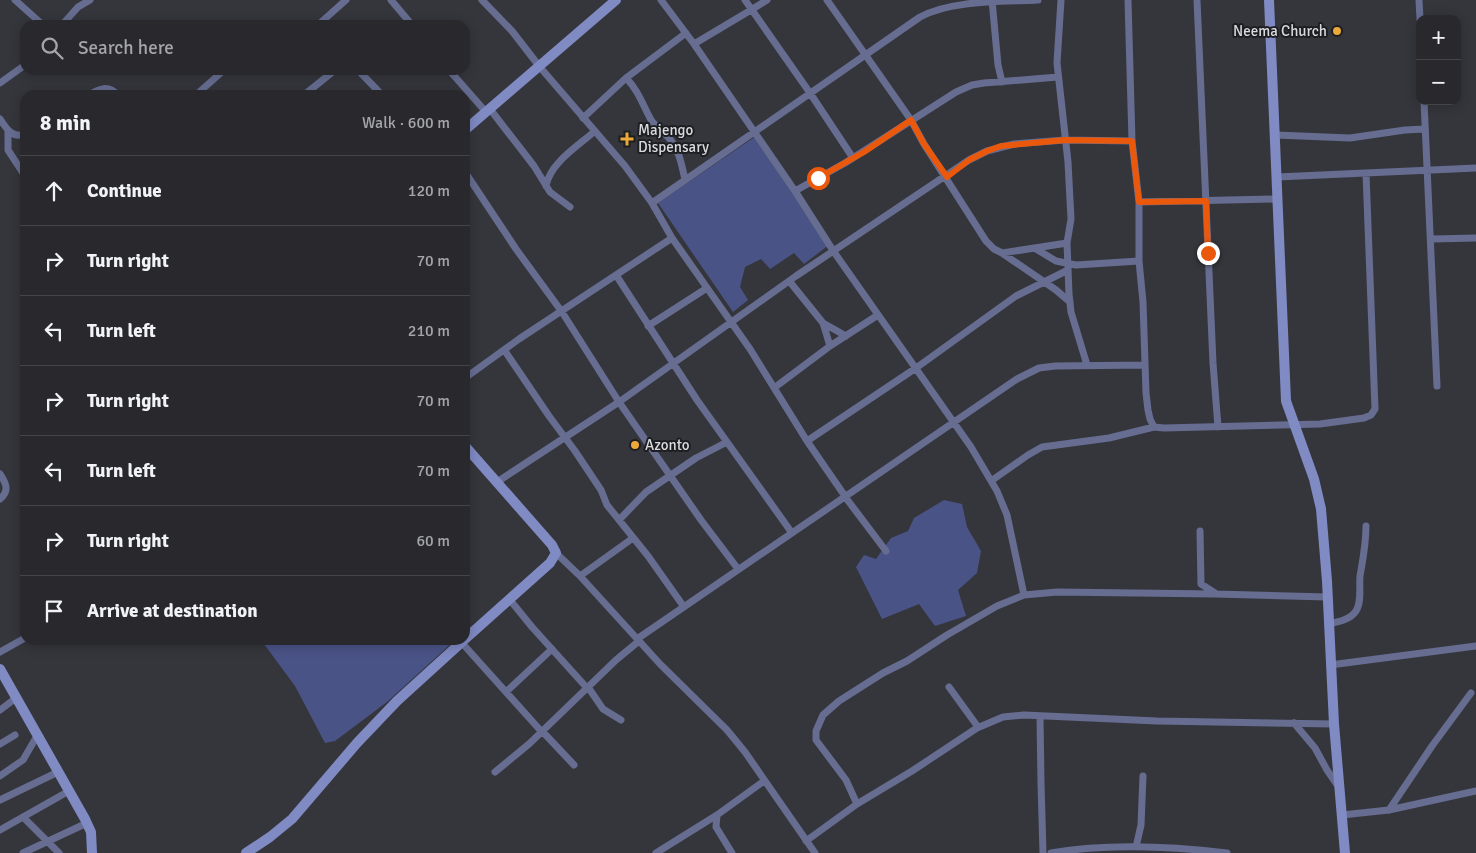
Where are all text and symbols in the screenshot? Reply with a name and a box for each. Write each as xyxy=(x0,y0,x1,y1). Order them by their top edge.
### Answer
map controls xyxy=(1416,15,1461,105)
button: + xyxy=(1416,15,1461,60)
search box xyxy=(20,20,470,75)
place label: Neema Church xyxy=(1233,22,1327,40)
marker: Neema Church xyxy=(1331,25,1343,37)
icon: search xyxy=(38,34,66,62)
text: Search here xyxy=(78,36,174,60)
button: − xyxy=(1416,60,1461,105)
text: 8 min xyxy=(40,110,91,136)
text: Walk · 600 m xyxy=(362,113,450,133)
place label: Majengo Dispensary xyxy=(638,121,709,156)
marker: Majengo Dispensary xyxy=(620,132,634,146)
route start xyxy=(807,167,830,190)
icon: ahead xyxy=(40,177,68,205)
text: Continue xyxy=(87,179,162,203)
text: 120 m xyxy=(408,181,450,201)
route end xyxy=(1197,242,1220,265)
icon: right xyxy=(40,247,68,275)
text: Turn right xyxy=(87,249,169,273)
text: 70 m xyxy=(416,251,450,271)
icon: left xyxy=(40,317,68,345)
text: Turn left xyxy=(87,319,156,343)
text: 210 m xyxy=(408,321,450,341)
icon: right xyxy=(40,387,68,415)
text: Turn right xyxy=(87,389,169,413)
text: 70 m xyxy=(416,391,450,411)
place label: Azonto xyxy=(645,436,690,454)
marker: Azonto xyxy=(629,439,641,451)
icon: left xyxy=(40,457,68,485)
text: Turn left xyxy=(87,459,156,483)
text: 70 m xyxy=(416,461,450,481)
icon: right xyxy=(40,527,68,555)
text: Turn right xyxy=(87,529,169,553)
text: 60 m xyxy=(416,531,450,551)
icon: arrive xyxy=(40,597,68,625)
text: Arrive at destination xyxy=(87,599,258,623)

